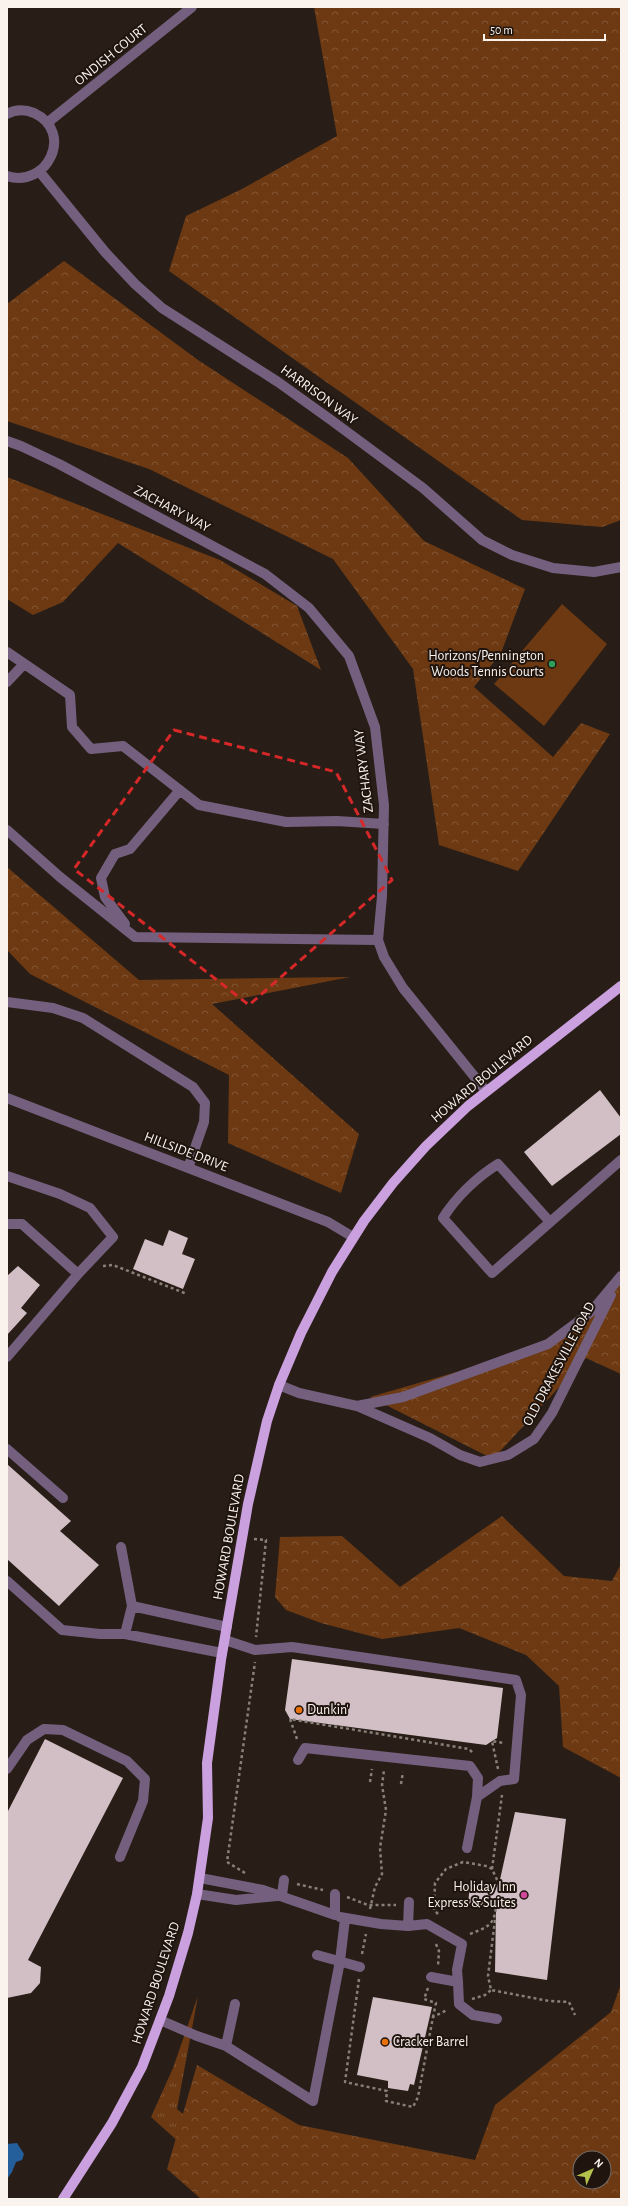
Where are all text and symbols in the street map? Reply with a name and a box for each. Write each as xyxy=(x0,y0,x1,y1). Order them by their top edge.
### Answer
scale bar xyxy=(484,16,605,42)
street label: ONDISH COURT xyxy=(72,22,150,88)
text: 50 m xyxy=(490,24,513,36)
street label: HARRISON WAY xyxy=(278,362,361,428)
street label: ZACHARY WAY xyxy=(131,483,213,535)
place label: Horizons/Pennington Woods Tennis Courts xyxy=(428,649,544,679)
marker: Horizons/Pennington Woods Tennis Courts xyxy=(547,659,557,669)
street label: ZACHARY WAY xyxy=(352,728,376,814)
street label: HOWARD BOULEVARD xyxy=(429,1033,535,1125)
street label: HILLSIDE DRIVE xyxy=(142,1130,230,1174)
street label: OLD DRAKESVILLE ROAD xyxy=(520,1300,598,1428)
street label: HOWARD BOULEVARD xyxy=(211,1473,247,1601)
place label: Dunkin' xyxy=(307,1703,349,1717)
marker: Dunkin' xyxy=(294,1705,304,1715)
place label: Holiday Inn Express & Suites xyxy=(427,1880,516,1910)
marker: Holiday Inn Express & Suites xyxy=(519,1890,529,1900)
street label: HOWARD BOULEVARD xyxy=(130,1920,182,2046)
place label: Cracker Barrel xyxy=(393,2035,468,2049)
marker: Cracker Barrel xyxy=(380,2037,390,2047)
north arrow xyxy=(572,2150,612,2190)
text: N xyxy=(592,2157,605,2170)

